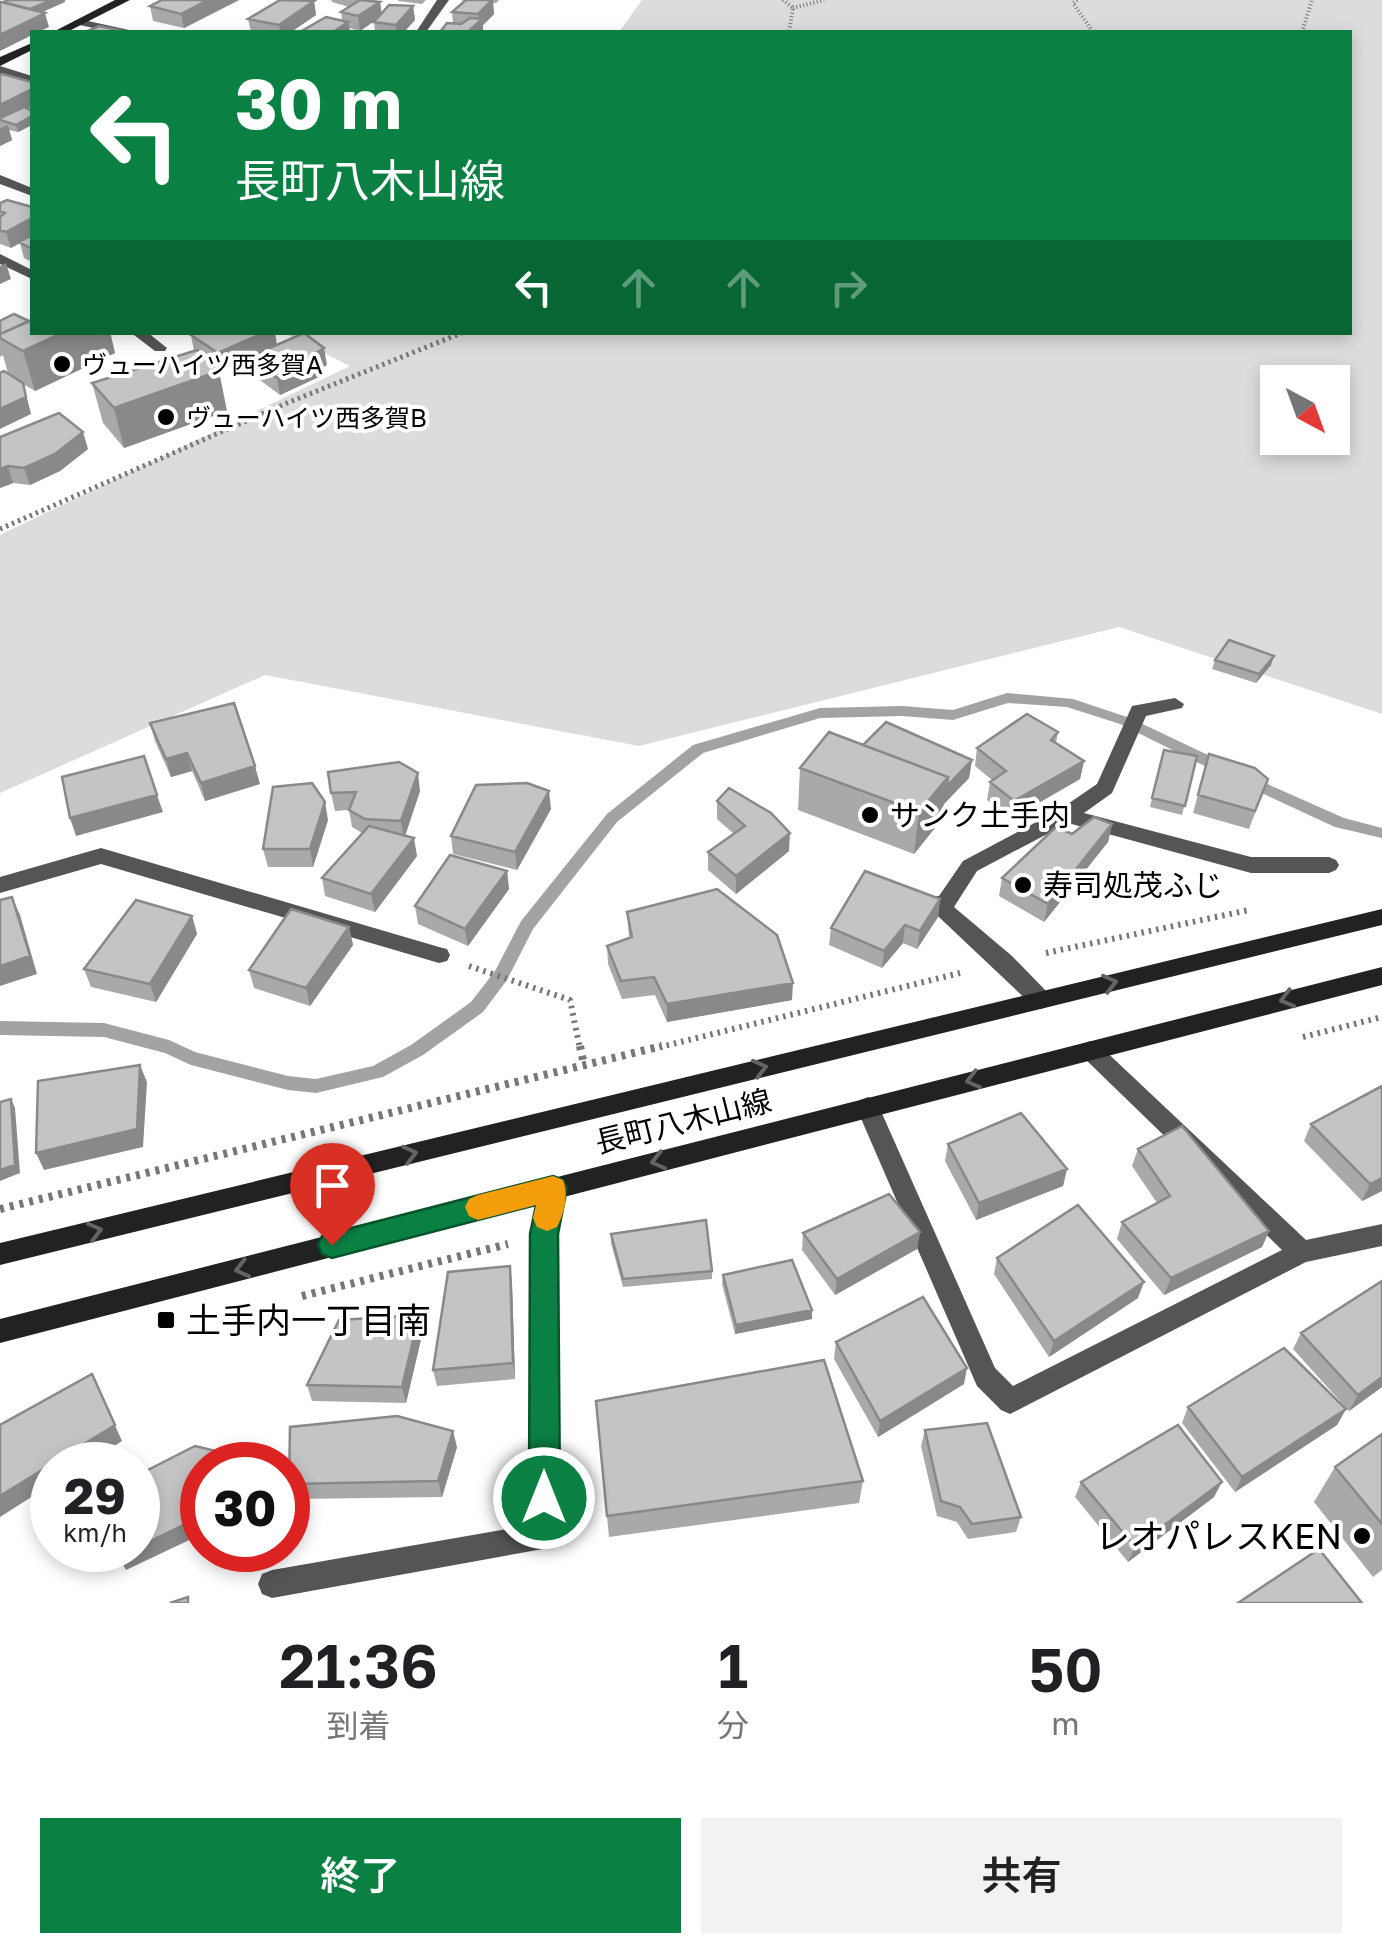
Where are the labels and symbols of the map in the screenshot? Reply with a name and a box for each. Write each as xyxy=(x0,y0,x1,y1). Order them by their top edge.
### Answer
place label: ヴューハイツ西多賀A xyxy=(82,349,323,380)
marker: ヴューハイツ西多賀A xyxy=(51,353,73,375)
north arrow xyxy=(1260,365,1350,455)
place label: ヴューハイツ西多賀B xyxy=(186,402,427,433)
marker: ヴューハイツ西多賀B xyxy=(155,406,177,428)
place label: サンク土手内 xyxy=(890,797,1070,833)
marker: サンク土手内 xyxy=(859,804,881,826)
place label: 寿司処茂ふじ xyxy=(1043,867,1223,903)
marker: 寿司処茂ふじ xyxy=(1012,874,1034,896)
one-way arrow xyxy=(1101,973,1118,994)
one-way arrow xyxy=(1279,988,1296,1009)
one-way arrow xyxy=(751,1059,768,1080)
one-way arrow xyxy=(965,1069,982,1090)
street label: 長町八木山線 xyxy=(591,1082,775,1160)
pin xyxy=(290,1143,375,1246)
one-way arrow xyxy=(401,1145,418,1166)
one-way arrow xyxy=(650,1150,667,1171)
one-way arrow xyxy=(86,1222,103,1243)
one-way arrow xyxy=(233,1257,251,1278)
place label: 土手内一丁目南 xyxy=(186,1299,431,1341)
marker: 土手内一丁目南 xyxy=(155,1309,177,1331)
speed limit sign: 30 xyxy=(180,1442,310,1572)
position arrow xyxy=(492,1446,596,1550)
place label: レオパレスKEN xyxy=(1095,1515,1342,1557)
marker: レオパレスKEN xyxy=(1351,1525,1373,1547)

